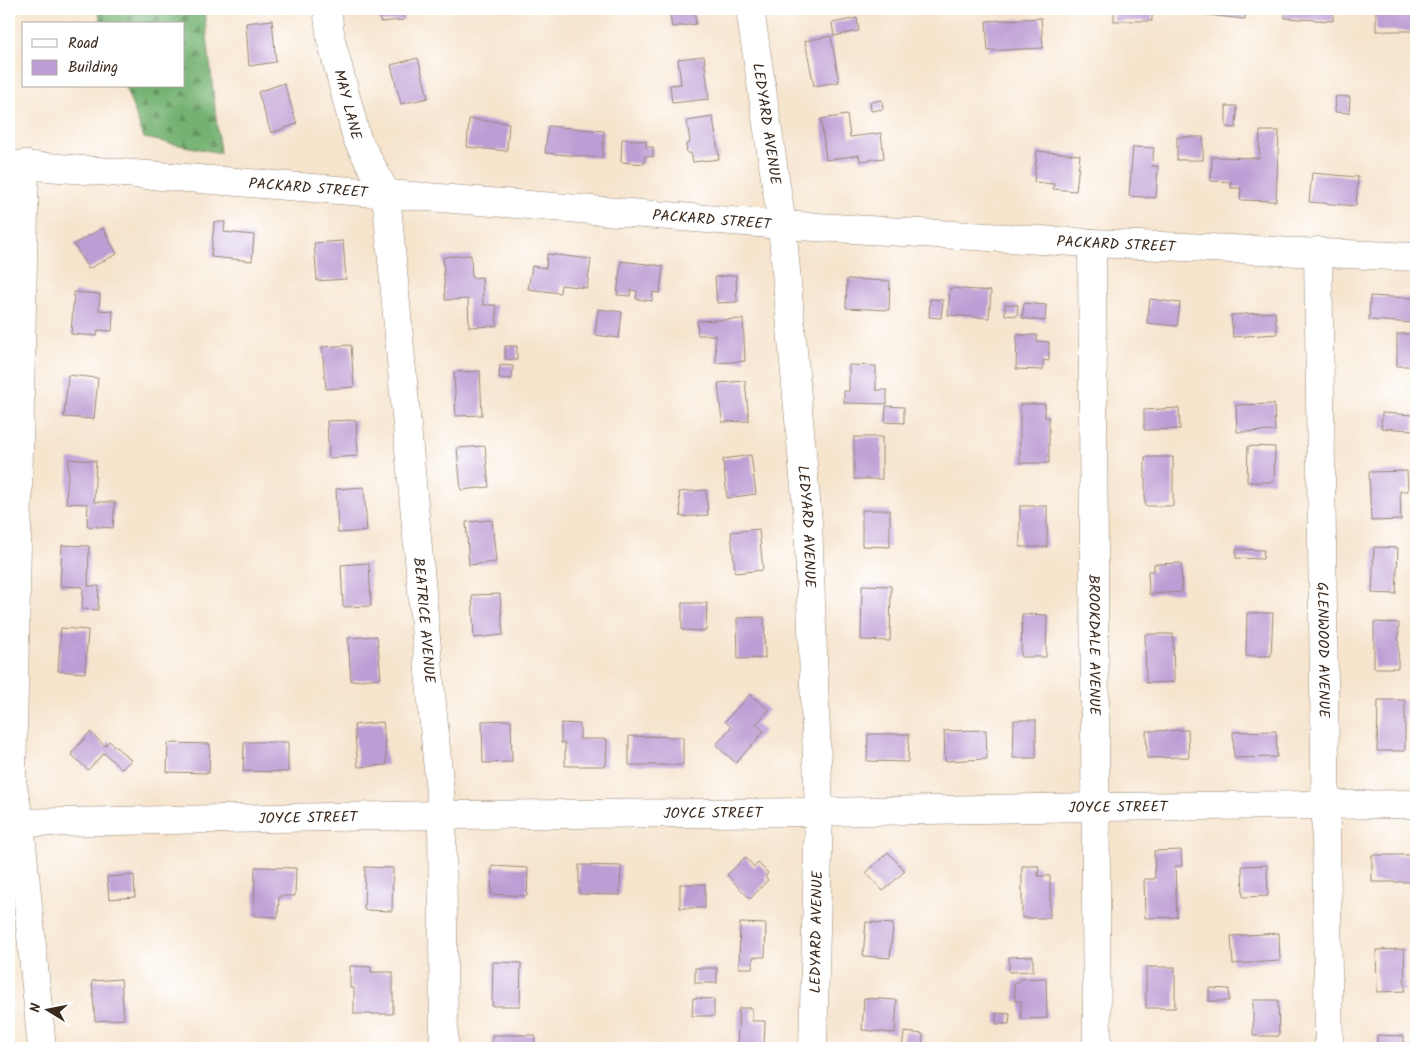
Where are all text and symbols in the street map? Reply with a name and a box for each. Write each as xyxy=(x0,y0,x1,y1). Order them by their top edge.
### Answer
legend xyxy=(22,22,185,88)
text: Road xyxy=(68,32,99,56)
text: Building xyxy=(68,56,118,80)
street label: LEDYARD AVENUE xyxy=(745,61,787,188)
street label: MAY LANE xyxy=(326,67,368,144)
street label: PACKARD STREET xyxy=(248,172,370,205)
street label: PACKARD STREET xyxy=(651,204,774,237)
street label: PACKARD STREET xyxy=(1056,230,1178,260)
street label: LEDYARD AVENUE xyxy=(790,464,822,590)
street label: BEATRICE AVENUE xyxy=(406,556,441,686)
street label: BROOKDALE AVENUE xyxy=(1081,574,1106,717)
street label: GLENWOOD AVENUE xyxy=(1310,582,1335,719)
street label: JOYCE STREET xyxy=(1068,795,1169,820)
street label: JOYCE STREET xyxy=(663,801,765,826)
street label: JOYCE STREET xyxy=(258,806,360,831)
street label: LEDYARD AVENUE xyxy=(804,869,830,994)
north arrow xyxy=(22,984,72,1034)
text: N xyxy=(25,1001,48,1014)

